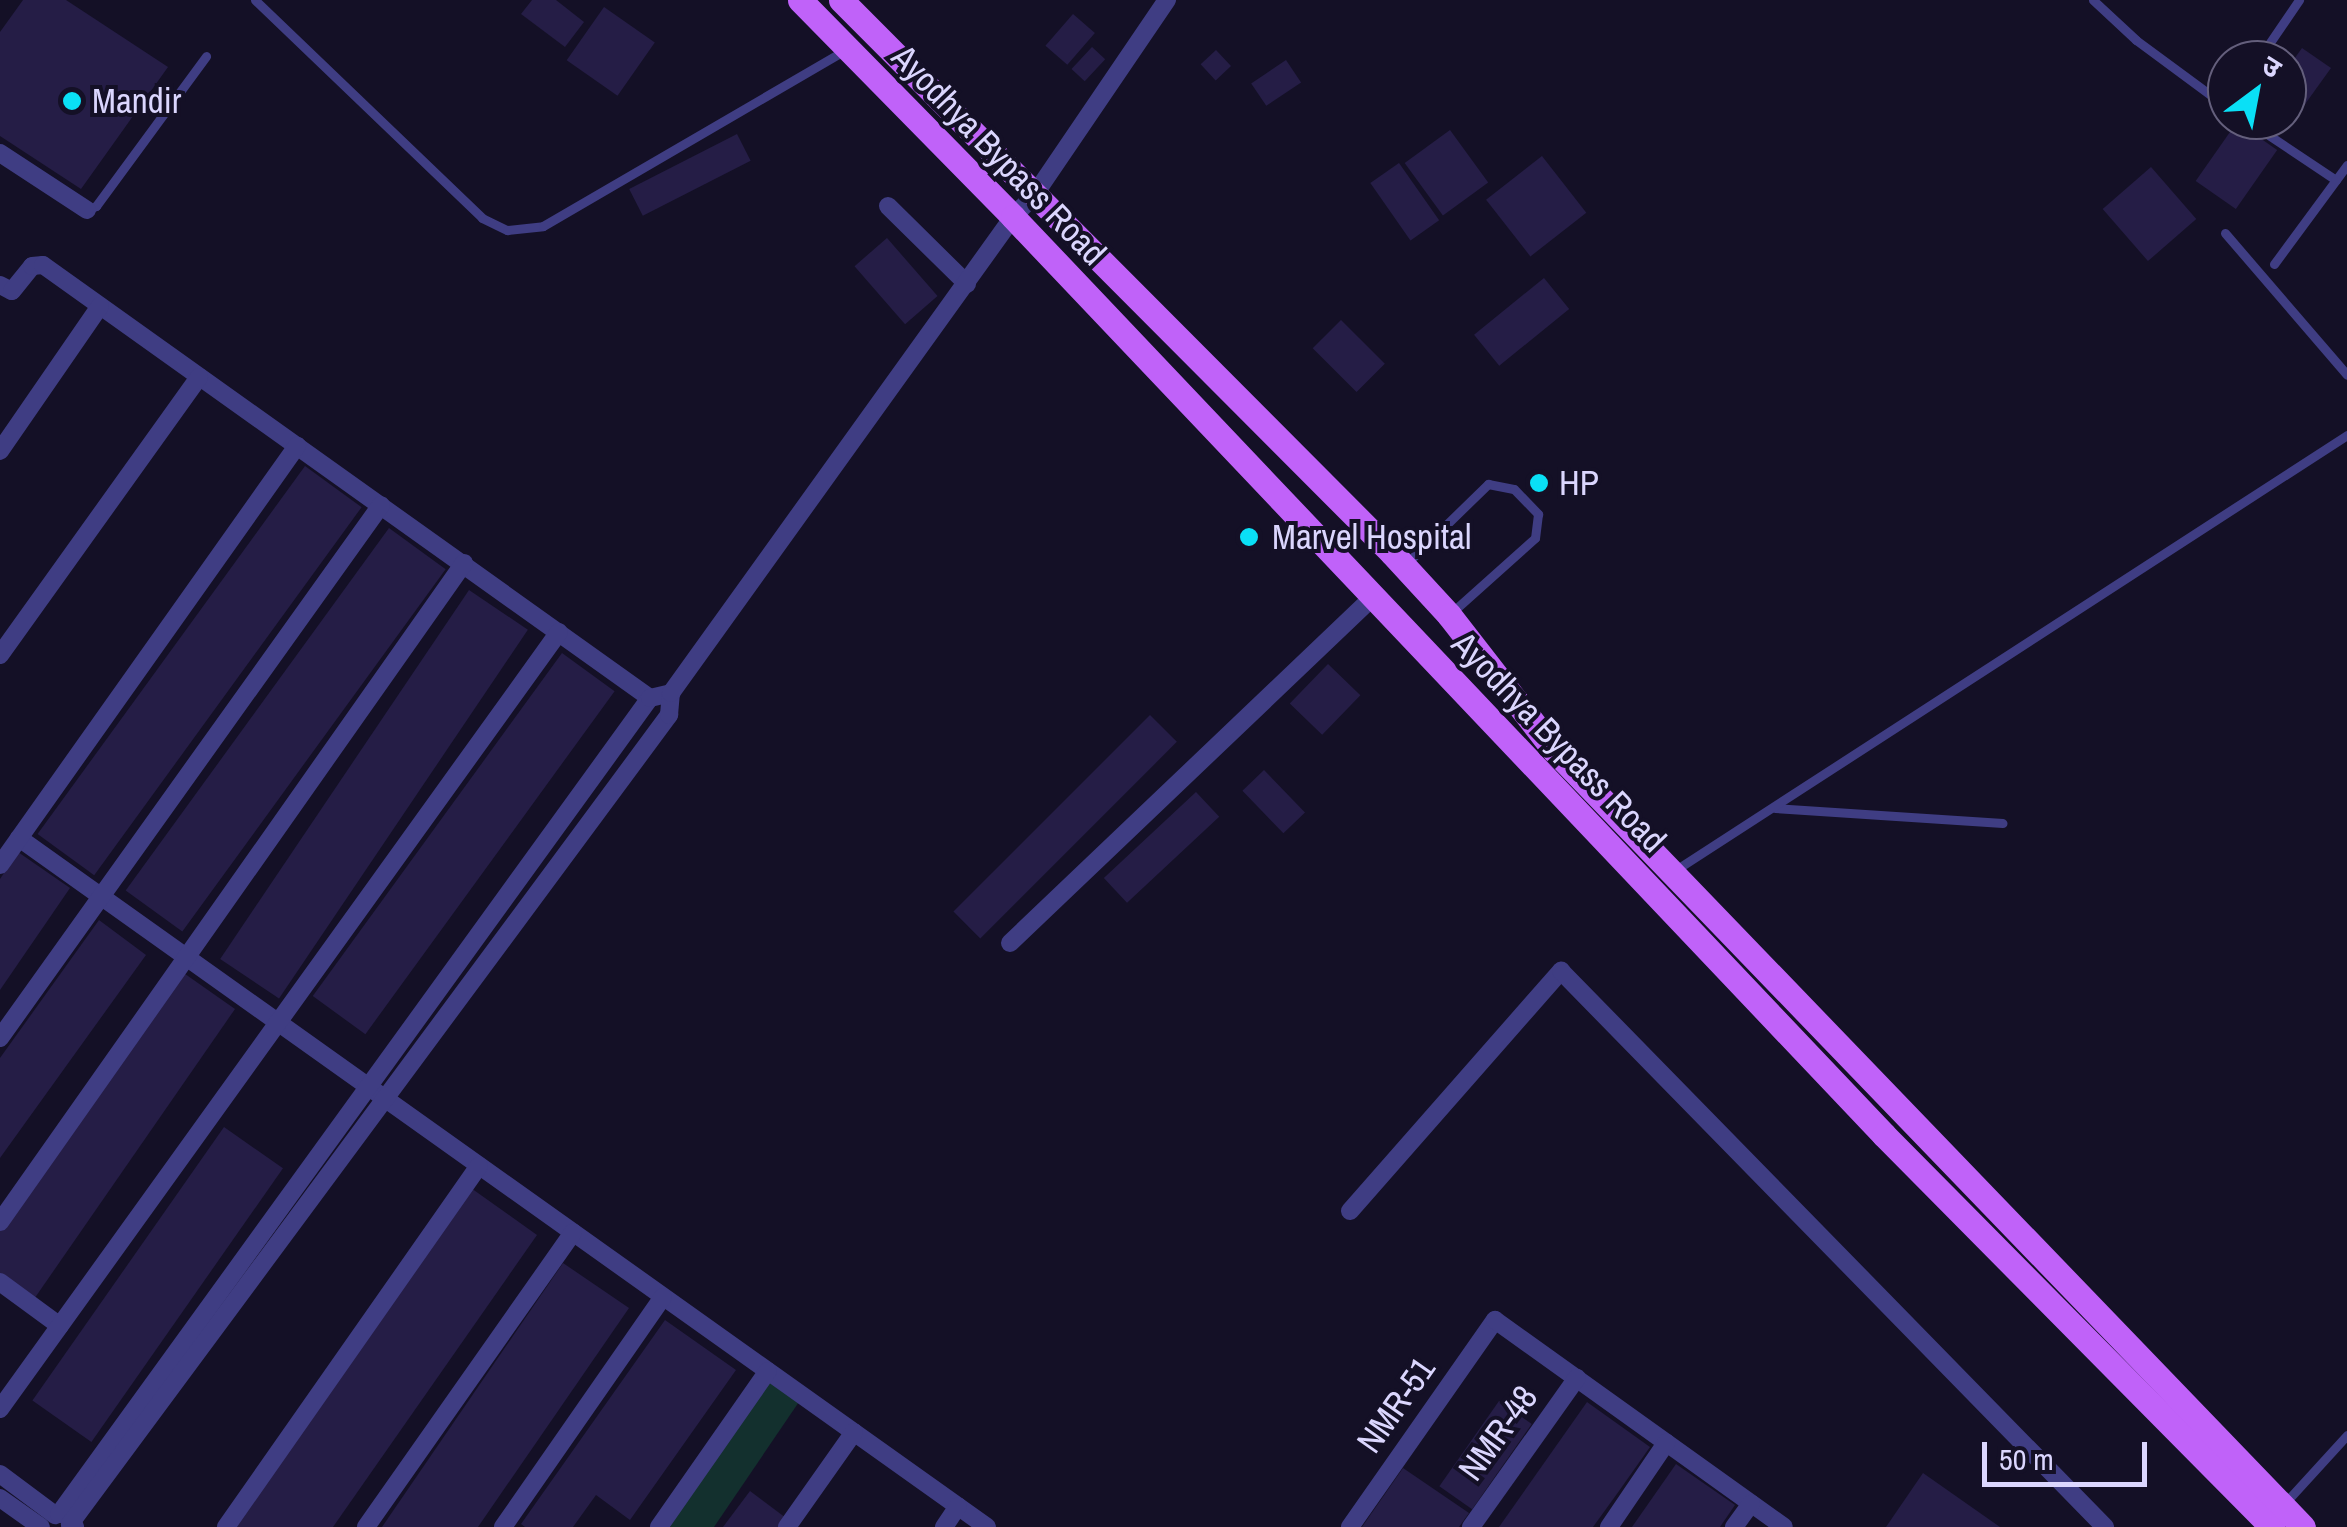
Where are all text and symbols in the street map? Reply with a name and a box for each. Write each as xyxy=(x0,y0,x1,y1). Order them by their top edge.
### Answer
street label: Ayodhya Bypass Road xyxy=(883,36,1115,274)
north arrow xyxy=(2207,40,2307,140)
text: उ xyxy=(2255,46,2289,87)
place label: Mandir xyxy=(92,80,181,122)
marker: Mandir xyxy=(61,90,83,112)
place label: HP xyxy=(1559,462,1599,504)
marker: HP xyxy=(1528,472,1550,494)
place label: Marvel Hospital xyxy=(1272,516,1471,558)
marker: Marvel Hospital xyxy=(1236,524,1262,550)
street label: Ayodhya Bypass Road xyxy=(1443,623,1675,861)
street label: NMR-51 xyxy=(1348,1349,1444,1461)
street label: NMR-48 xyxy=(1450,1377,1546,1489)
scale bar xyxy=(1987,1422,2152,1484)
text: 50 m xyxy=(1999,1439,2054,1479)

